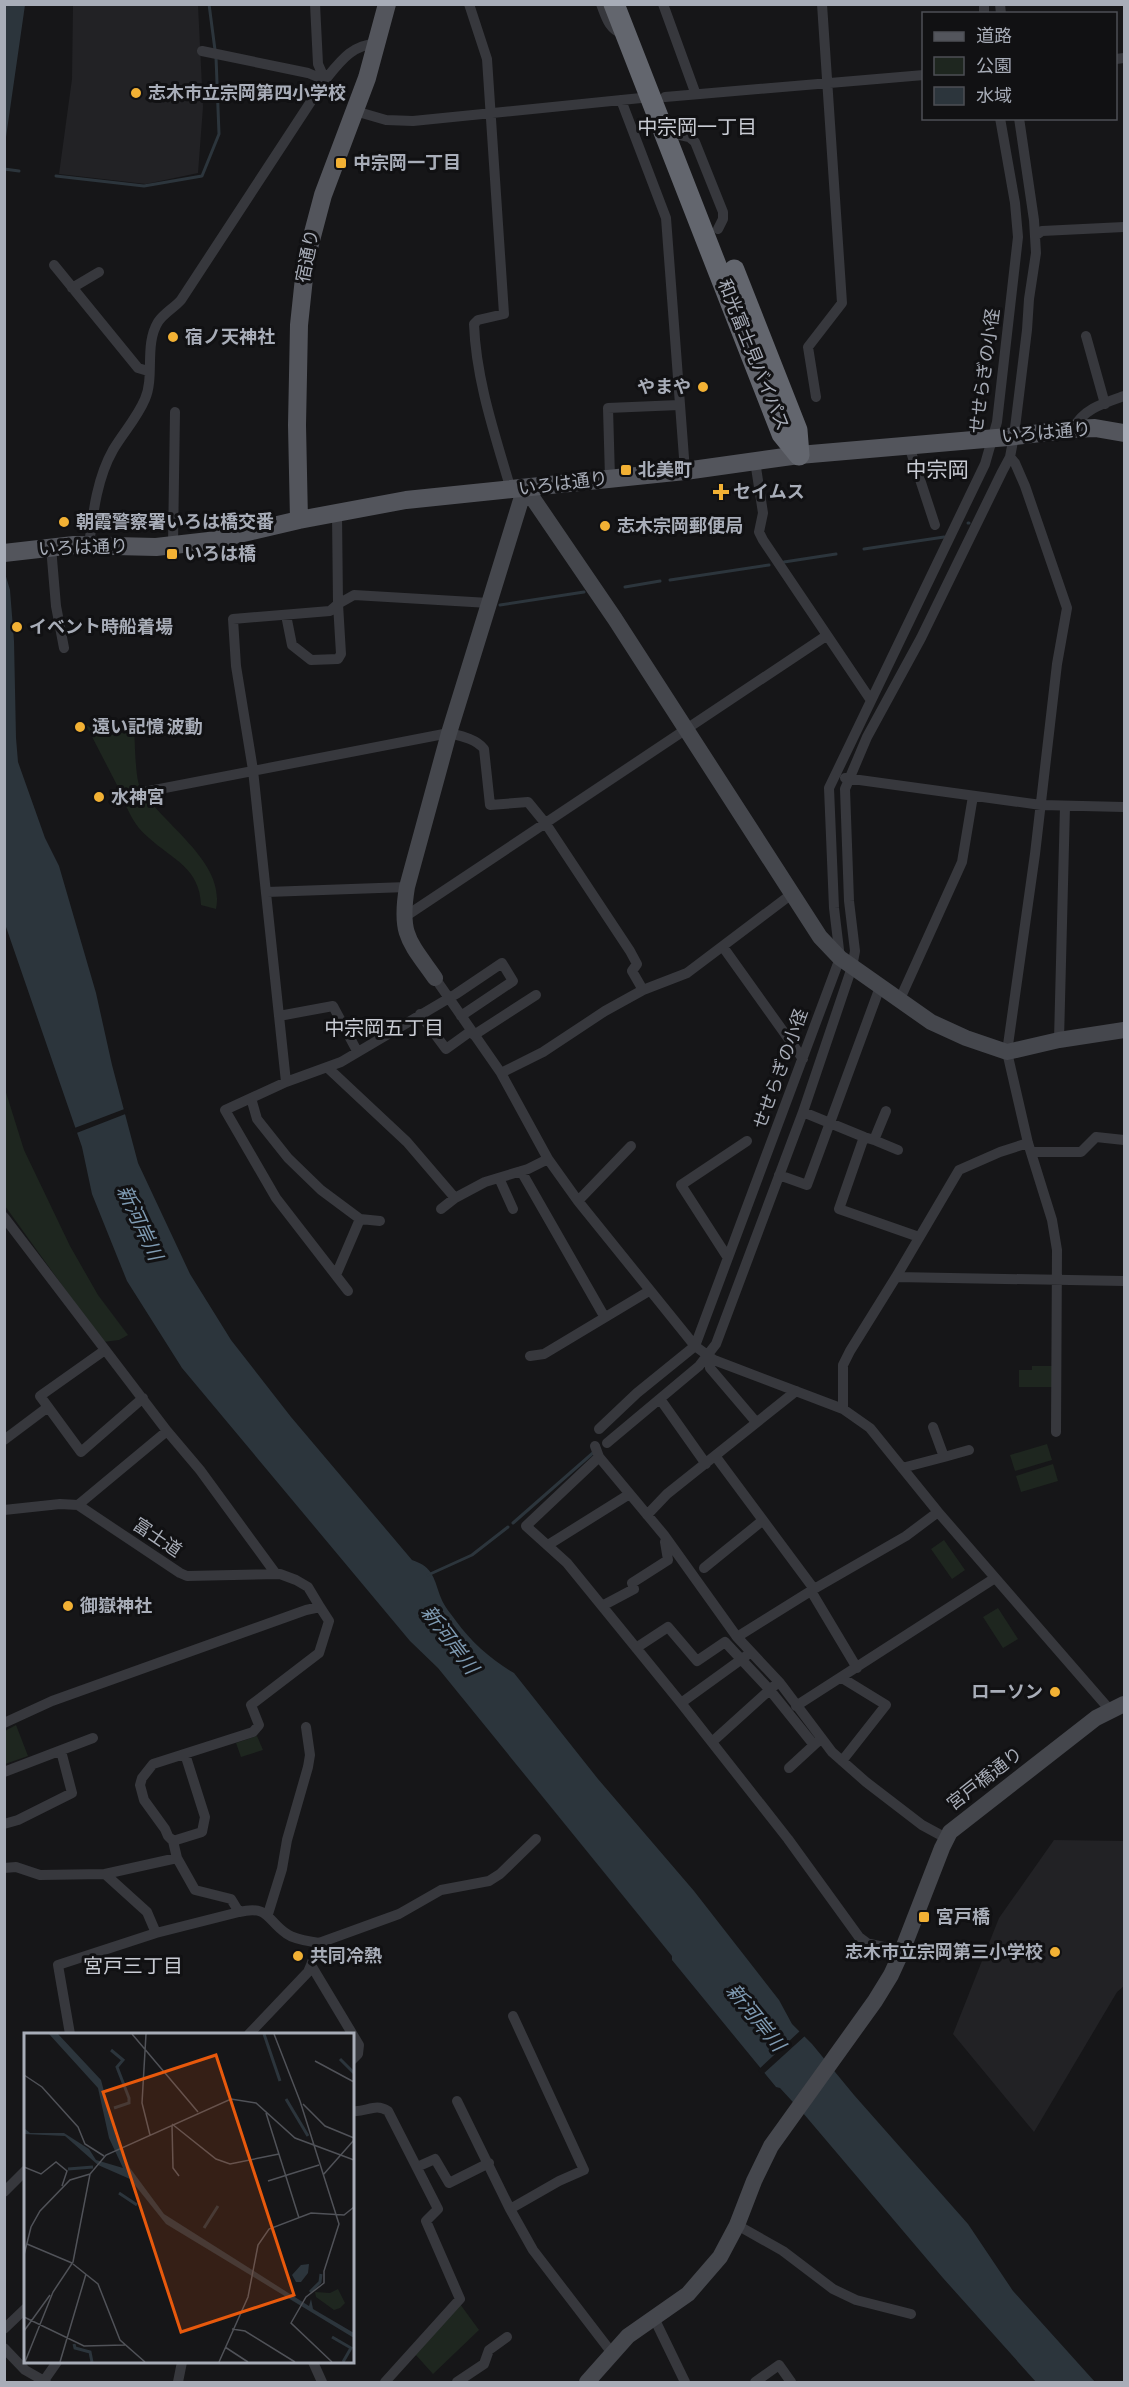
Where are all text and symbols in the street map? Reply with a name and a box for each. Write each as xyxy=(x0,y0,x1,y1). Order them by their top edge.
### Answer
legend xyxy=(922,12,1117,120)
text: 道路 xyxy=(976,26,1012,47)
text: 公園 xyxy=(976,56,1012,77)
place label: 志木市立宗岡第四小学校 xyxy=(148,83,346,104)
marker: 志木市立宗岡第四小学校 xyxy=(129,86,143,100)
text: 水域 xyxy=(976,86,1012,107)
district label: 中宗岡一丁目 xyxy=(637,116,757,140)
place label: 中宗岡一丁目 xyxy=(353,153,461,174)
marker: 中宗岡一丁目 xyxy=(334,156,348,170)
street label: 宿通り xyxy=(293,227,323,285)
street label: 和光富士見バイパス xyxy=(713,276,793,434)
street label: せせらぎの小径 xyxy=(966,307,1004,435)
place label: 宿ノ天神社 xyxy=(185,327,275,348)
marker: 宿ノ天神社 xyxy=(166,330,180,344)
place label: やまや xyxy=(637,377,691,398)
marker: やまや xyxy=(696,380,710,394)
street label: いろは通り xyxy=(1000,419,1092,447)
district label: 中宗岡 xyxy=(906,458,969,483)
place label: 北美町 xyxy=(638,460,692,481)
marker: 北美町 xyxy=(619,463,633,477)
street label: いろは通り xyxy=(517,468,609,500)
place label: セイムス xyxy=(733,482,805,503)
marker: セイムス xyxy=(714,485,728,499)
place label: 朝霞警察署いろは橋交番 xyxy=(76,512,274,533)
marker: 朝霞警察署いろは橋交番 xyxy=(57,515,71,529)
place label: 志木宗岡郵便局 xyxy=(617,516,743,537)
marker: 志木宗岡郵便局 xyxy=(598,519,612,533)
street label: いろは通り xyxy=(38,536,128,560)
place label: いろは橋 xyxy=(184,544,256,565)
marker: いろは橋 xyxy=(165,547,179,561)
place label: イベント時船着場 xyxy=(29,617,173,638)
marker: イベント時船着場 xyxy=(10,620,24,634)
place label: 遠い記憶 波動 xyxy=(92,717,203,738)
marker: 遠い記憶 波動 xyxy=(73,720,87,734)
place label: 水神宮 xyxy=(111,787,165,808)
marker: 水神宮 xyxy=(92,790,106,804)
street label: せせらぎの小径 xyxy=(750,1006,812,1132)
district label: 中宗岡五丁目 xyxy=(324,1017,444,1041)
water label: 新河岸川 xyxy=(111,1182,168,1266)
street label: 富士道 xyxy=(129,1514,185,1562)
place label: 御嶽神社 xyxy=(79,1596,152,1617)
marker: 御嶽神社 xyxy=(61,1599,75,1613)
water label: 新河岸川 xyxy=(415,1601,484,1681)
place label: ローソン xyxy=(971,1682,1043,1703)
marker: ローソン xyxy=(1048,1685,1062,1699)
street label: 宮戸橋通り xyxy=(943,1743,1027,1815)
place label: 宮戸橋 xyxy=(936,1907,990,1928)
marker: 宮戸橋 xyxy=(917,1910,931,1924)
place label: 志木市立宗岡第三小学校 xyxy=(845,1942,1043,1963)
marker: 志木市立宗岡第三小学校 xyxy=(1048,1945,1062,1959)
place label: 共同冷熱 xyxy=(310,1946,382,1967)
marker: 共同冷熱 xyxy=(291,1949,305,1963)
district label: 宮戸三丁目 xyxy=(83,1955,183,1979)
water label: 新河岸川 xyxy=(721,1979,791,2058)
inset map xyxy=(24,2033,354,2363)

